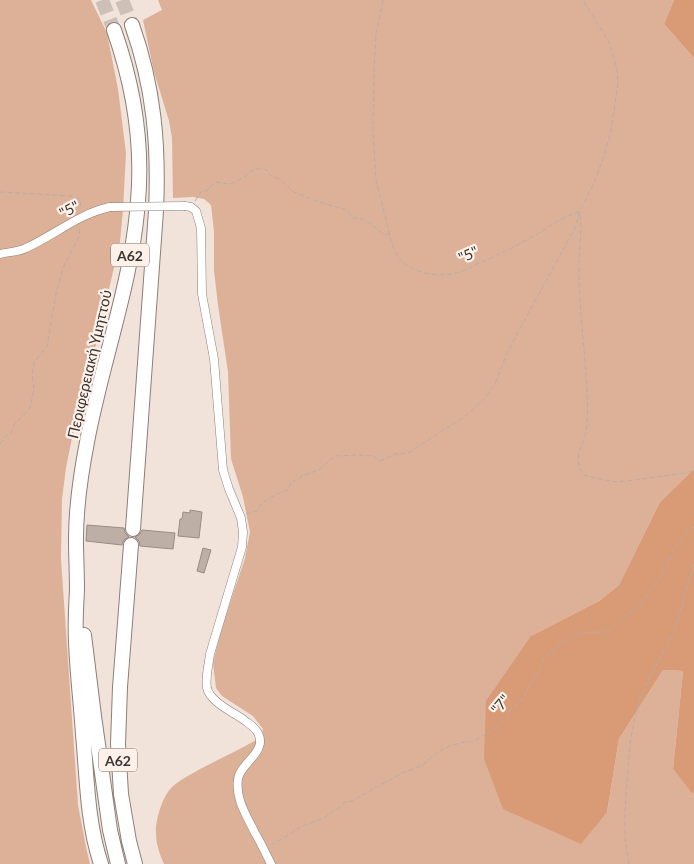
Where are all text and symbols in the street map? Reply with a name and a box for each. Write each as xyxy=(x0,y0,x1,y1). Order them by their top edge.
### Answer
street label: "5" xyxy=(56,196,82,222)
street label: "5" xyxy=(455,242,481,266)
road number: Α62 xyxy=(111,244,149,266)
street label: Περιφερειακή Υμηττού xyxy=(63,288,115,440)
street label: "7" xyxy=(487,691,513,717)
road number: Α62 xyxy=(99,748,137,772)

